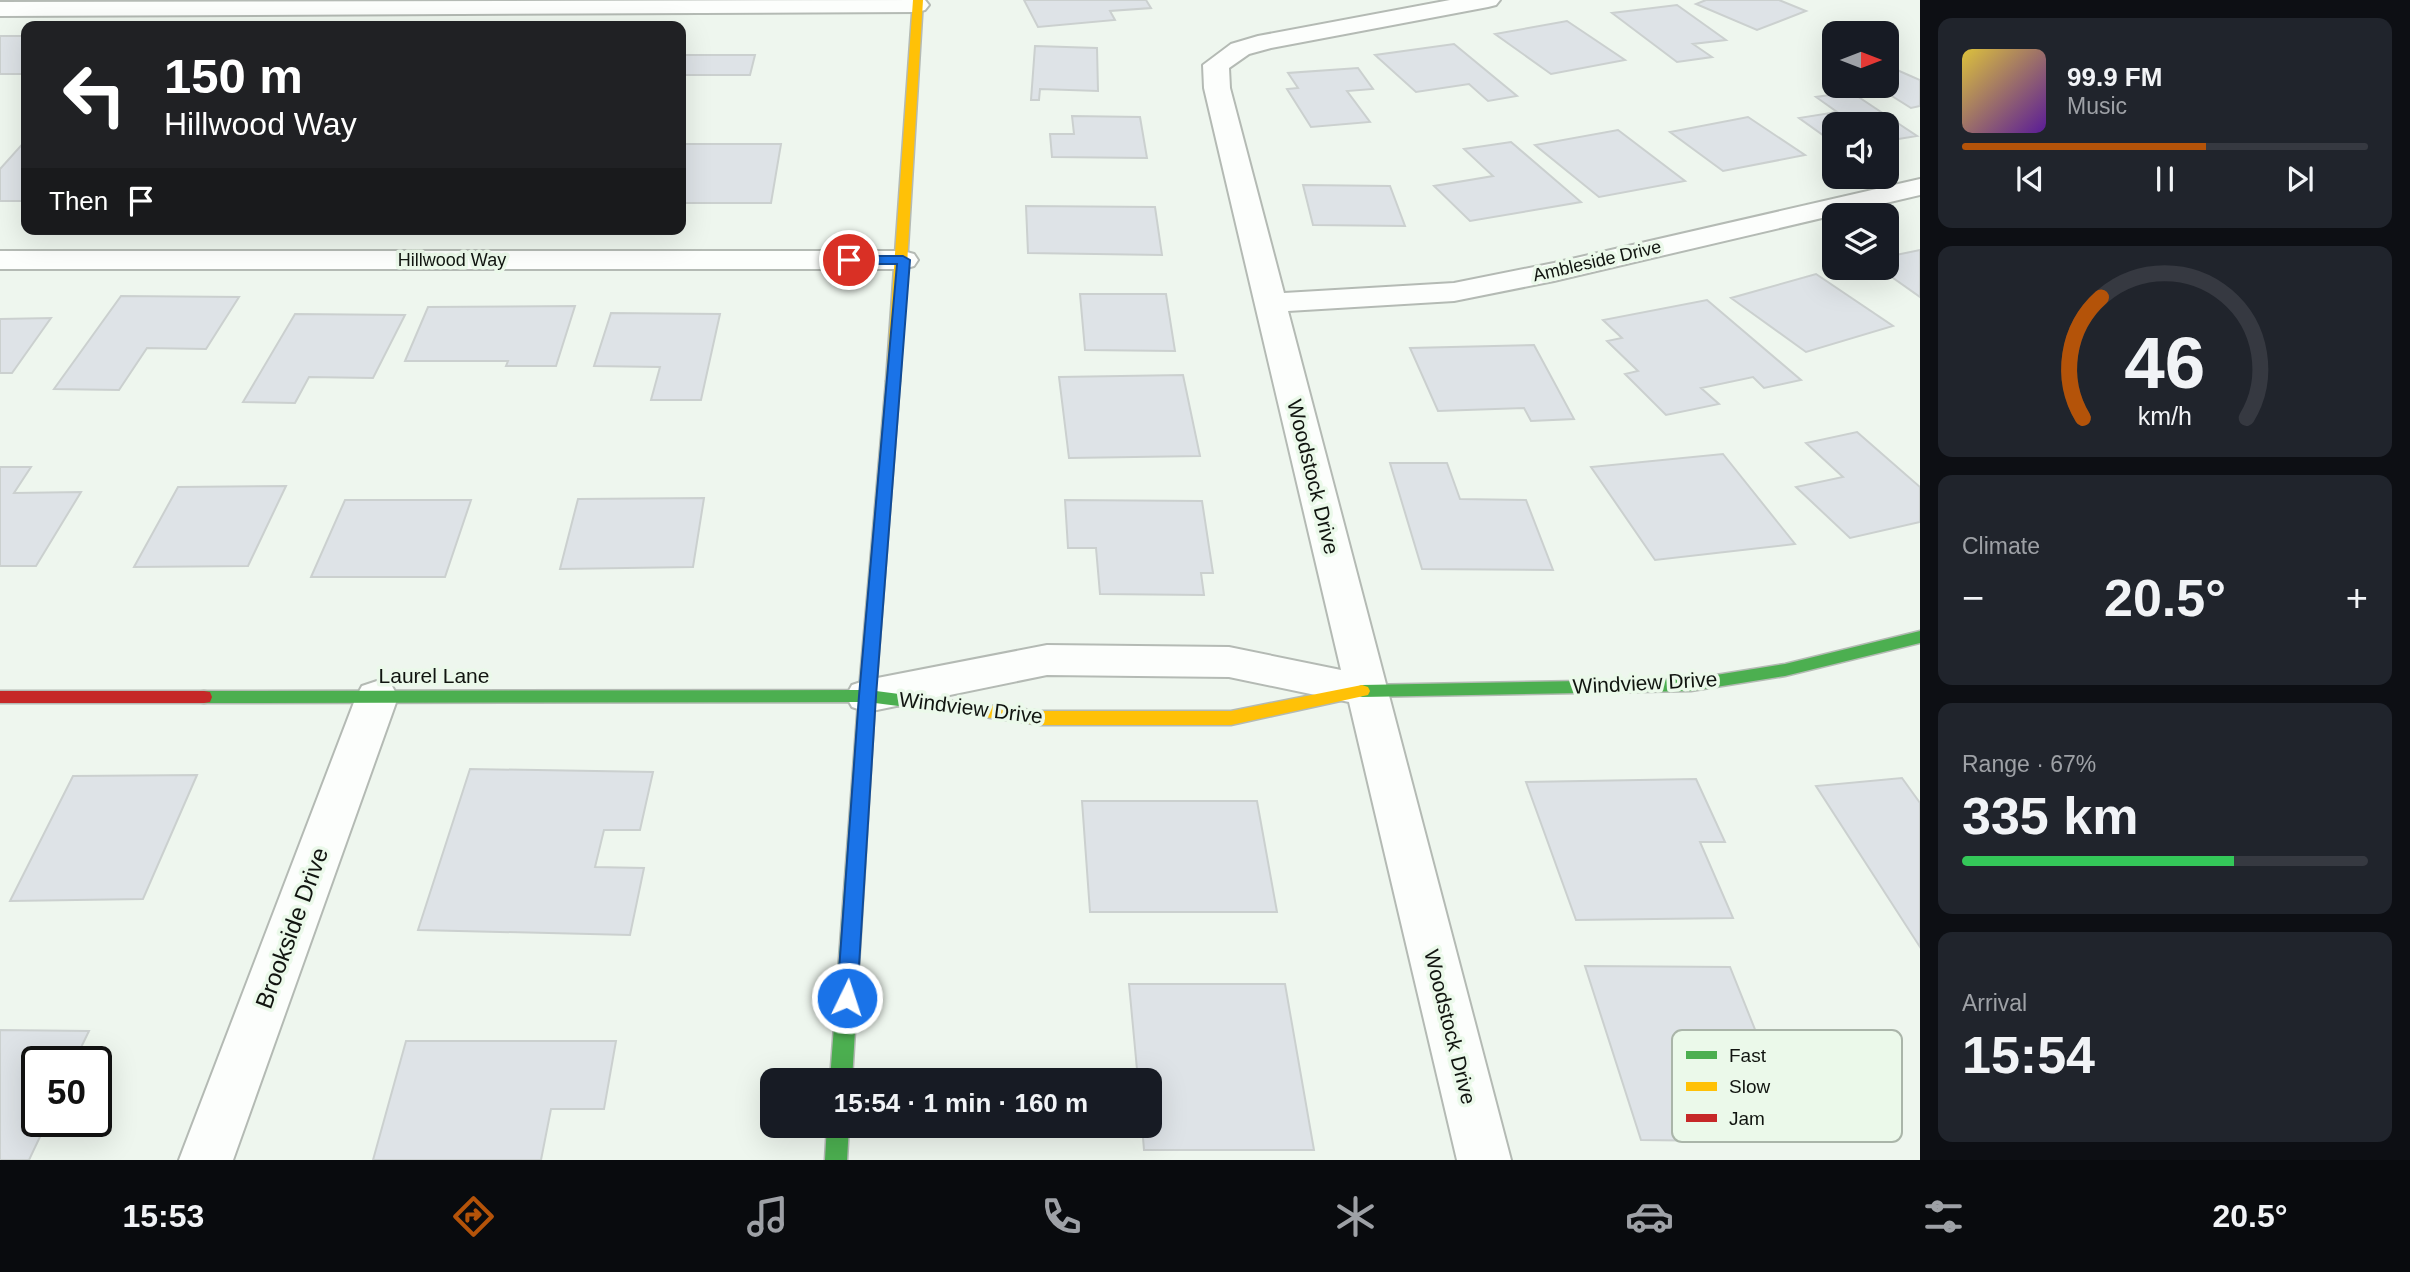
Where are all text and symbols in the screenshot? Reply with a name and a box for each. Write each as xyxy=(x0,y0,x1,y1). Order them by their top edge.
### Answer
north arrow xyxy=(1822,21,1899,98)
map controls xyxy=(1822,21,1899,280)
icon: left xyxy=(49,49,140,140)
text: 150 m xyxy=(164,49,303,103)
text: 99.9 FM xyxy=(2067,62,2162,92)
text: Music xyxy=(2067,93,2127,119)
text: Hillwood Way xyxy=(164,106,357,142)
button: sound xyxy=(1822,112,1899,189)
icon: previous xyxy=(2011,160,2049,198)
icon: pause xyxy=(2146,160,2184,198)
icon: next xyxy=(2281,160,2319,198)
icon: arrive xyxy=(122,182,160,220)
text: Then xyxy=(49,186,108,216)
button: layers xyxy=(1822,203,1899,280)
pin xyxy=(819,230,879,290)
street label: Ambleside Drive xyxy=(1531,237,1663,285)
icon: arrive xyxy=(830,241,868,279)
street label: Hillwood Way xyxy=(398,250,506,270)
text: 46 xyxy=(2125,322,2205,403)
street label: Woodstock Drive xyxy=(1283,397,1344,556)
text: km/h xyxy=(2138,401,2192,429)
text: Climate xyxy=(1962,533,2040,559)
text: 20.5° xyxy=(2104,569,2226,627)
text: − xyxy=(1962,577,1984,619)
text: + xyxy=(2346,577,2368,619)
street label: Laurel Lane xyxy=(379,664,489,687)
street label: Windview Drive xyxy=(1572,667,1718,698)
street label: Windview Drive xyxy=(898,687,1044,728)
text: Range · 67% xyxy=(1962,751,2096,777)
text: 335 km xyxy=(1962,787,2138,845)
street label: Brookside Drive xyxy=(250,844,333,1012)
street label: Woodstock Drive xyxy=(1420,947,1481,1106)
position arrow xyxy=(810,961,884,1035)
text: Arrival xyxy=(1962,990,2027,1016)
text: 15:54 xyxy=(1962,1026,2095,1084)
legend xyxy=(1672,1030,1902,1142)
text: Fast xyxy=(1729,1045,1767,1066)
speed limit sign: 50 xyxy=(21,1046,112,1137)
text: Slow xyxy=(1729,1076,1770,1097)
text: 15:54 · 1 min · 160 m xyxy=(834,1088,1088,1118)
text: Jam xyxy=(1729,1108,1765,1129)
icon: directions xyxy=(449,1192,498,1241)
icon: music xyxy=(743,1192,792,1241)
icon: phone xyxy=(1037,1192,1086,1241)
icon: climate xyxy=(1331,1192,1380,1241)
icon: car xyxy=(1625,1192,1674,1241)
icon: filters xyxy=(1919,1192,1968,1241)
text: 15:53 xyxy=(122,1198,204,1234)
text: 20.5° xyxy=(2212,1198,2287,1234)

